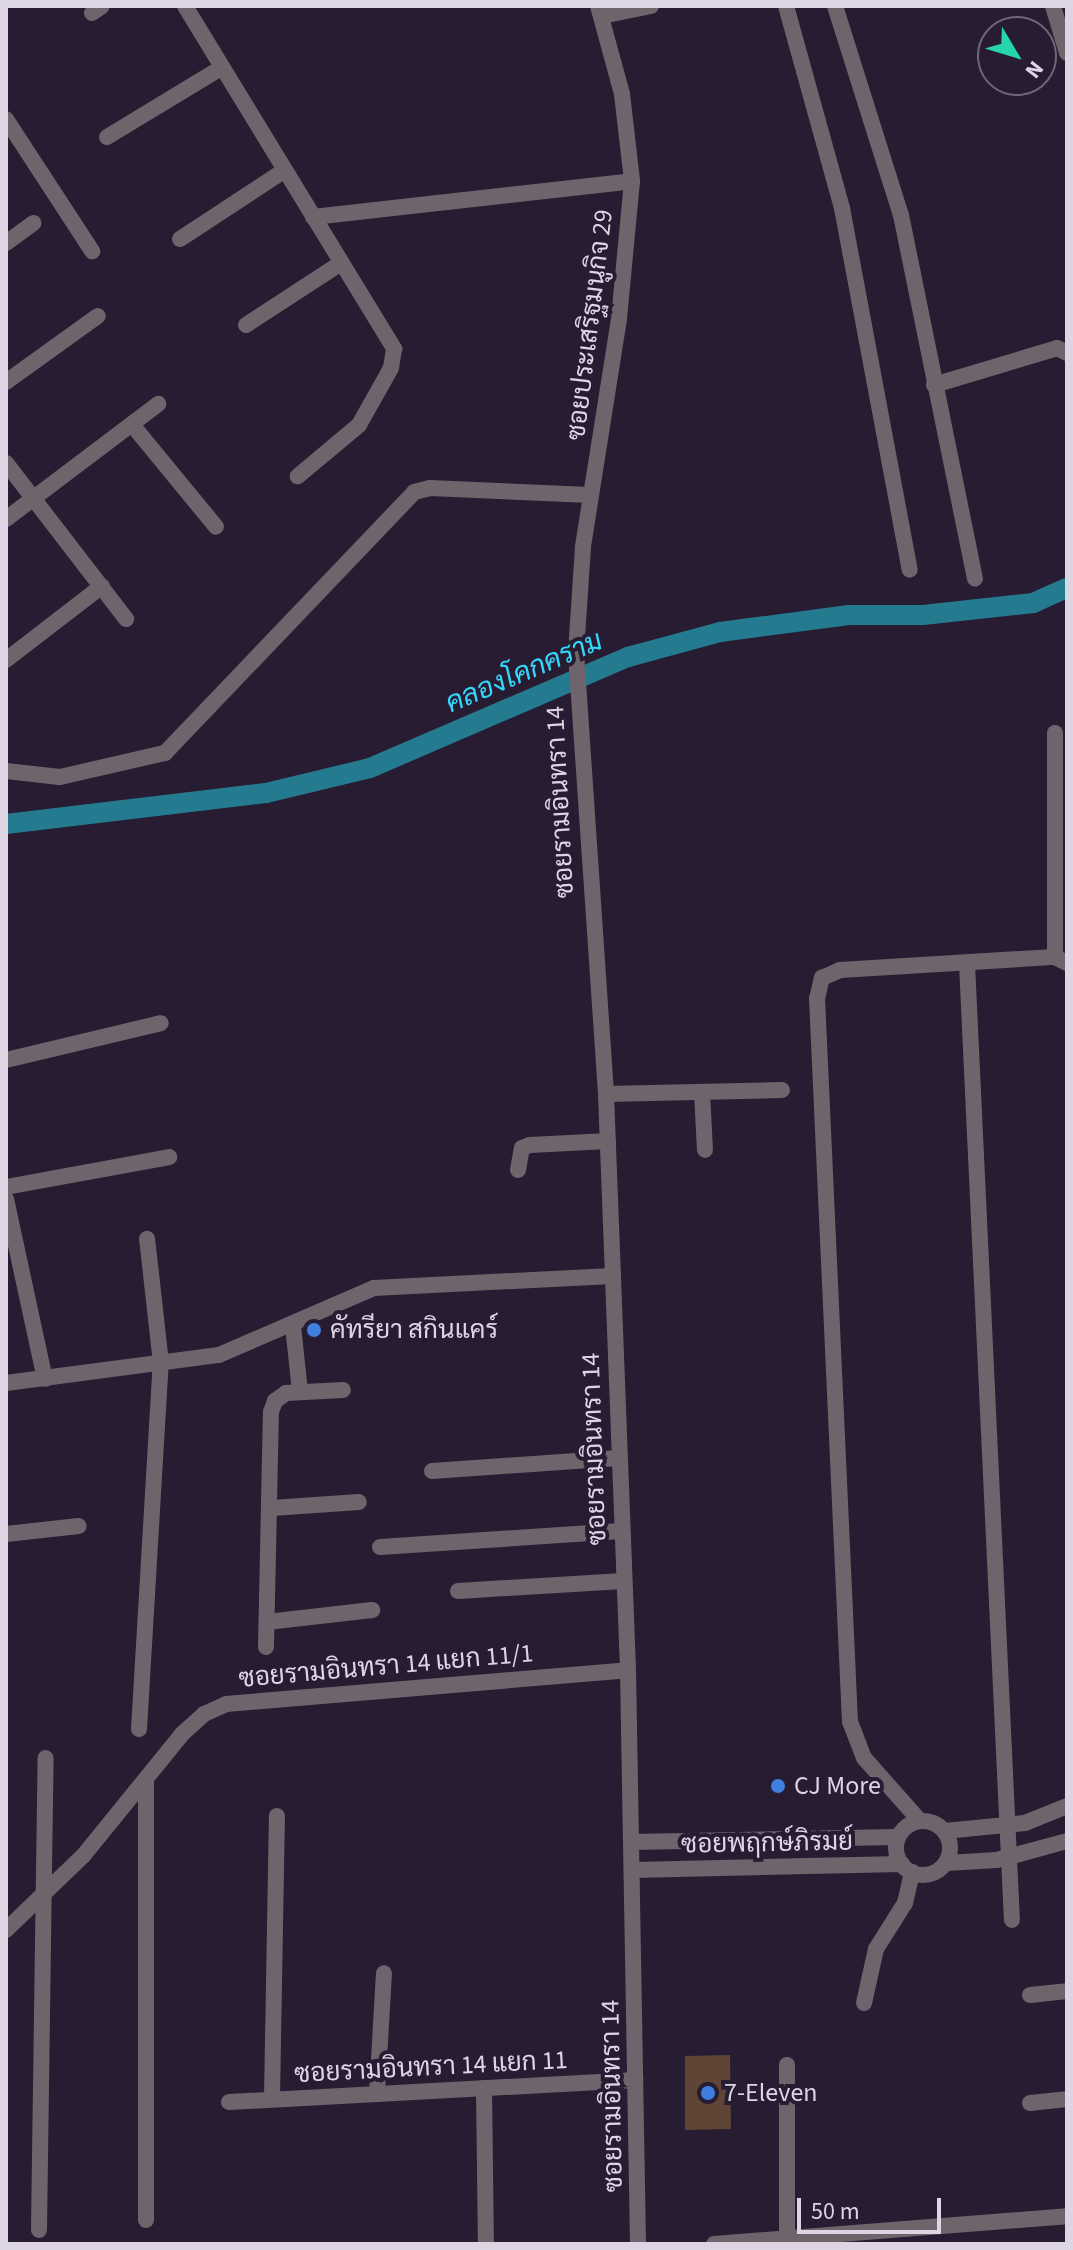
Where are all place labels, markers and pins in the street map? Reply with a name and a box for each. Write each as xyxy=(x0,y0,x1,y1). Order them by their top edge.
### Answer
place label: คัทรียา สกินแคร์ xyxy=(330,1314,498,1346)
marker: คัทรียา สกินแคร์ xyxy=(305,1321,323,1339)
place label: CJ More xyxy=(794,1770,881,1802)
marker: CJ More xyxy=(769,1777,787,1795)
place label: 7-Eleven xyxy=(724,2077,818,2109)
marker: 7-Eleven xyxy=(699,2084,717,2102)

